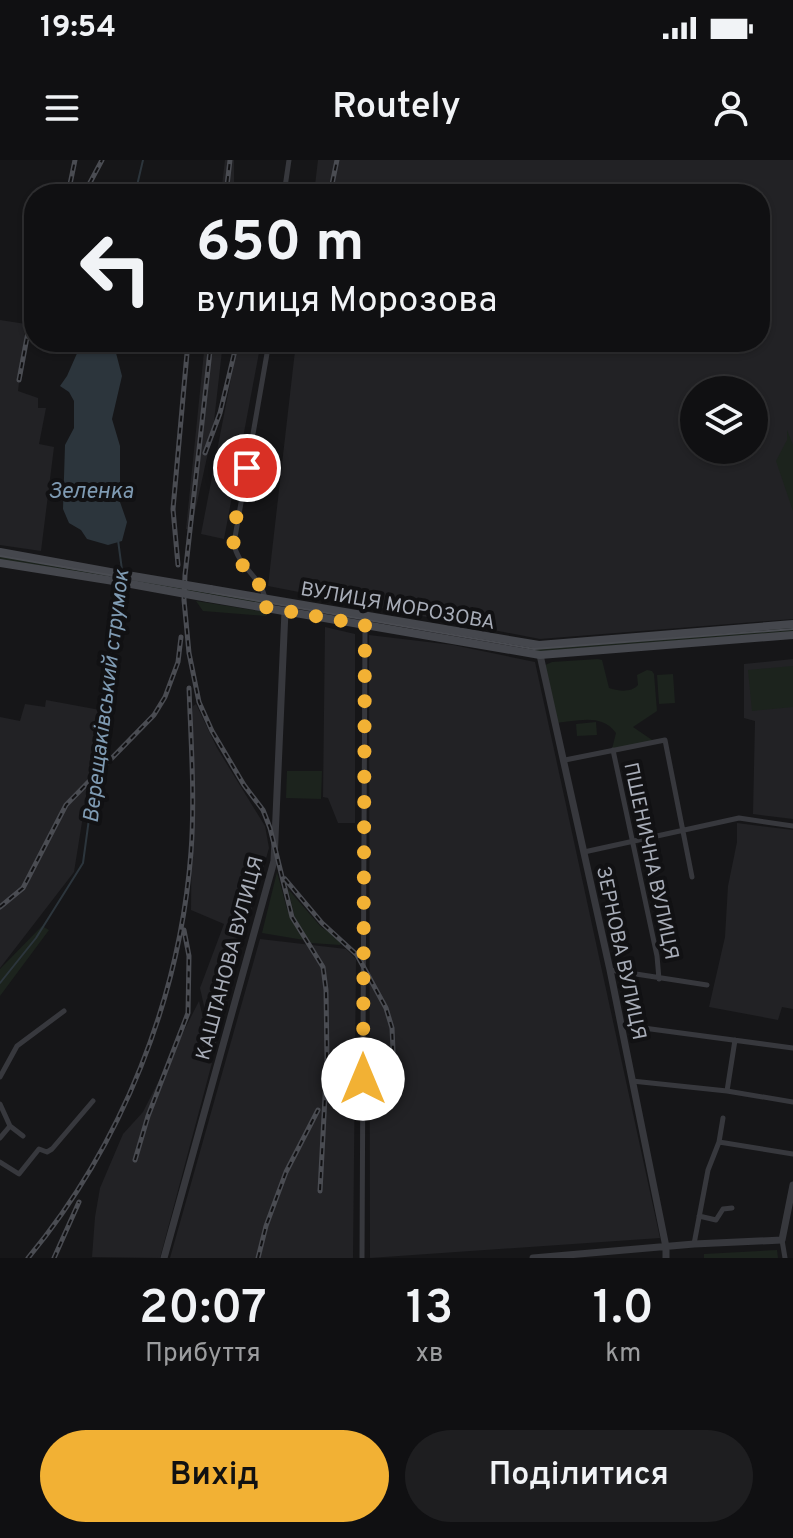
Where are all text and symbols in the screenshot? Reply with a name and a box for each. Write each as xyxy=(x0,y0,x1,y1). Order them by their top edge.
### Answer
text: 19:54 xyxy=(40,10,116,47)
text: Routely xyxy=(332,85,461,131)
icon: menu xyxy=(40,86,84,130)
icon: person xyxy=(709,86,753,130)
text: 650 m xyxy=(196,210,364,280)
icon: left xyxy=(64,216,168,320)
text: вулиця Морозова xyxy=(196,279,497,325)
map controls xyxy=(680,376,768,464)
button: layers xyxy=(680,376,768,464)
pin xyxy=(213,434,281,502)
icon: arrive xyxy=(225,446,269,490)
water label: Зеленка xyxy=(49,479,134,506)
water label: Верещаківський струмок xyxy=(79,567,136,825)
street label: ВУЛИЦЯ МОРОЗОВА xyxy=(298,577,497,637)
street label: ПШЕНИЧНА ВУЛИЦЯ xyxy=(616,760,684,962)
street label: КАШТАНОВА ВУЛИЦЯ xyxy=(191,854,271,1063)
street label: ЗЕРНОВА ВУЛИЦЯ xyxy=(589,864,651,1043)
position arrow xyxy=(321,1037,405,1121)
text: 20:07 xyxy=(139,1280,267,1340)
text: 13 xyxy=(406,1280,453,1340)
text: 1.0 xyxy=(592,1280,654,1340)
text: Прибуття xyxy=(145,1338,261,1371)
text: хв xyxy=(416,1338,444,1371)
text: km xyxy=(605,1338,641,1371)
button: Вихід xyxy=(40,1430,389,1522)
button: Поділитися xyxy=(405,1430,753,1522)

